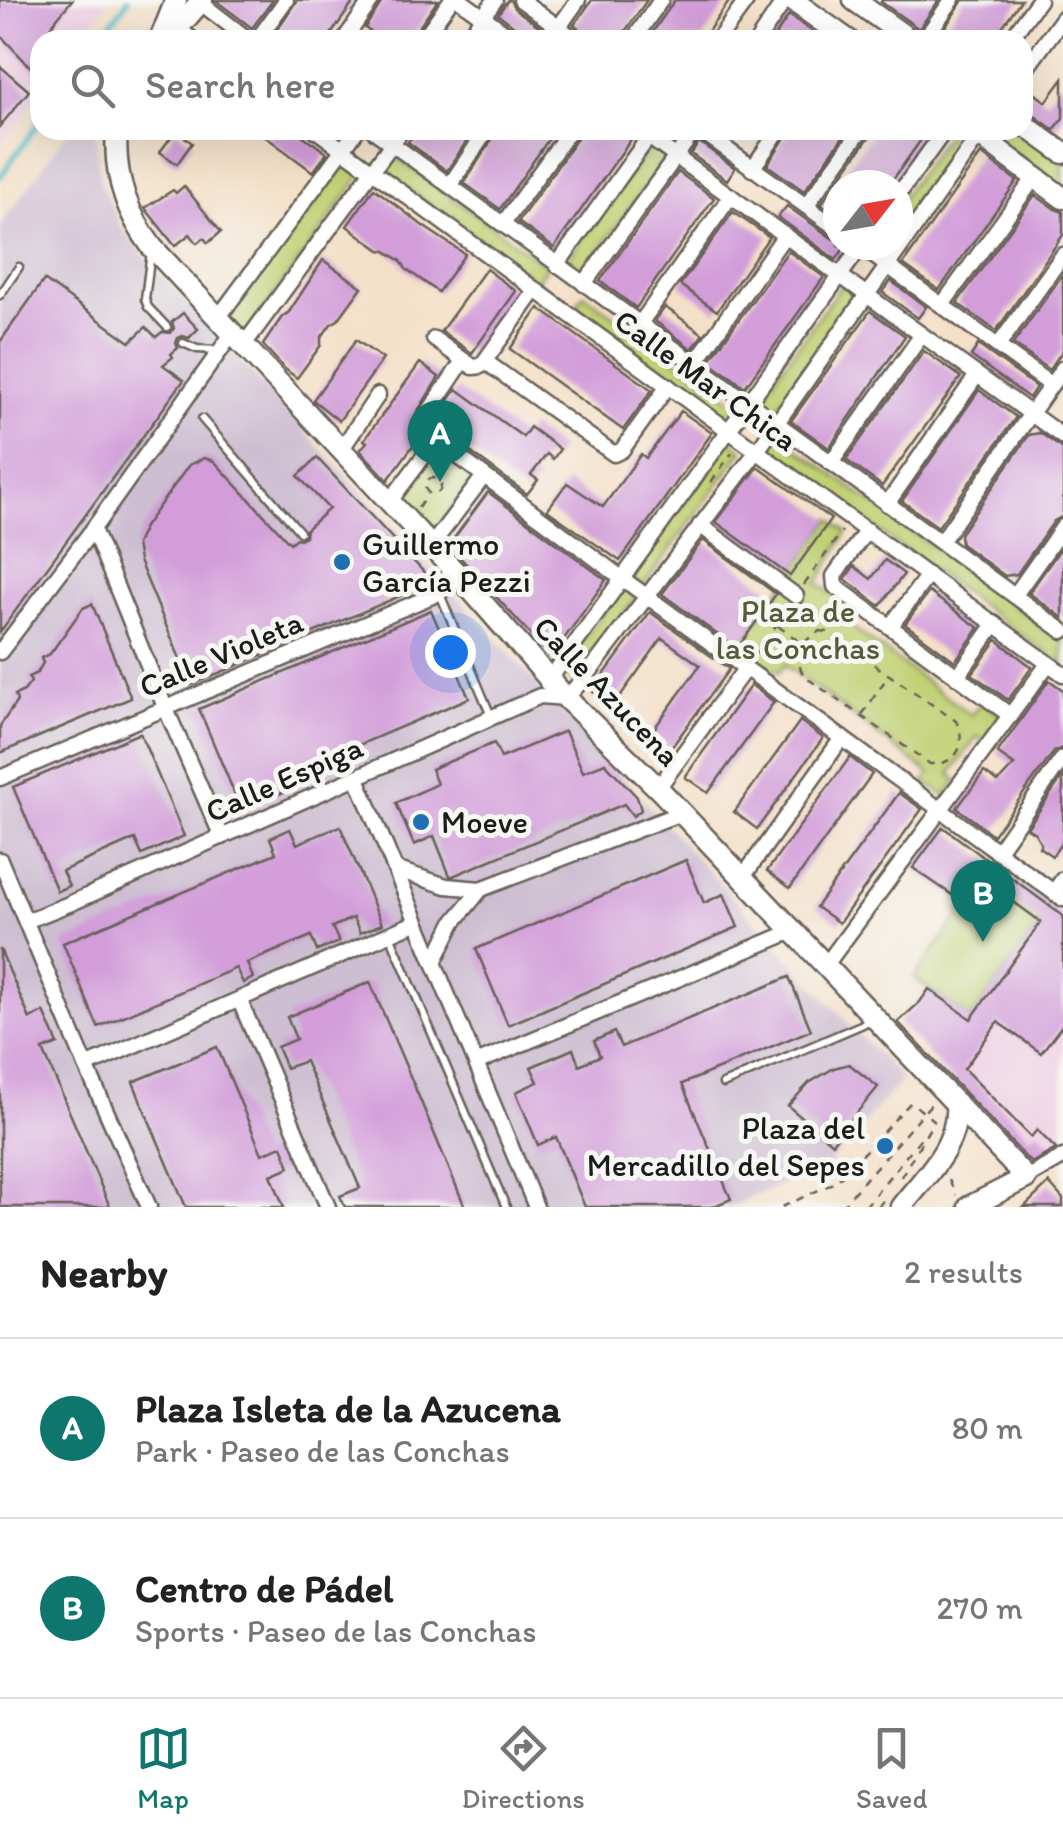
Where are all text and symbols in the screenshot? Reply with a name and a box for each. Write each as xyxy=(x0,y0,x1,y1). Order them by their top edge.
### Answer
search box xyxy=(30,30,1033,140)
icon: search xyxy=(65,58,120,113)
text: Search here xyxy=(145,62,336,108)
north arrow xyxy=(823,170,913,260)
street label: Calle Mar Chica xyxy=(607,301,805,459)
pin: A xyxy=(408,400,472,482)
place label: Guillermo García Pezzi xyxy=(362,525,531,600)
marker: Guillermo García Pezzi xyxy=(331,551,353,573)
park label: Plaza de las Conchas xyxy=(716,592,880,667)
street label: Calle Violeta xyxy=(133,602,309,705)
street label: Calle Azucena xyxy=(526,608,688,774)
your location xyxy=(425,627,476,678)
street label: Calle Espiga xyxy=(200,727,369,830)
place label: Moeve xyxy=(441,803,528,841)
marker: Moeve xyxy=(410,811,432,833)
pin: B xyxy=(950,860,1016,942)
place label: Plaza del Mercadillo del Sepes xyxy=(587,1109,865,1184)
marker: Plaza del Mercadillo del Sepes xyxy=(874,1135,896,1157)
text: Nearby xyxy=(40,1247,167,1298)
text: 2 results xyxy=(904,1253,1023,1291)
text: Plaza Isleta de la Azucena xyxy=(135,1386,561,1432)
text: A xyxy=(62,1409,83,1447)
text: 80 m xyxy=(952,1409,1023,1447)
text: Park · Paseo de las Conchas xyxy=(135,1432,510,1470)
text: Centro de Pádel xyxy=(135,1566,394,1612)
text: B xyxy=(62,1589,83,1627)
text: 270 m xyxy=(936,1589,1023,1627)
text: Sports · Paseo de las Conchas xyxy=(135,1612,536,1650)
tab: Map xyxy=(136,1721,191,1815)
tab: Directions xyxy=(462,1721,585,1815)
tab: Saved xyxy=(856,1721,927,1815)

